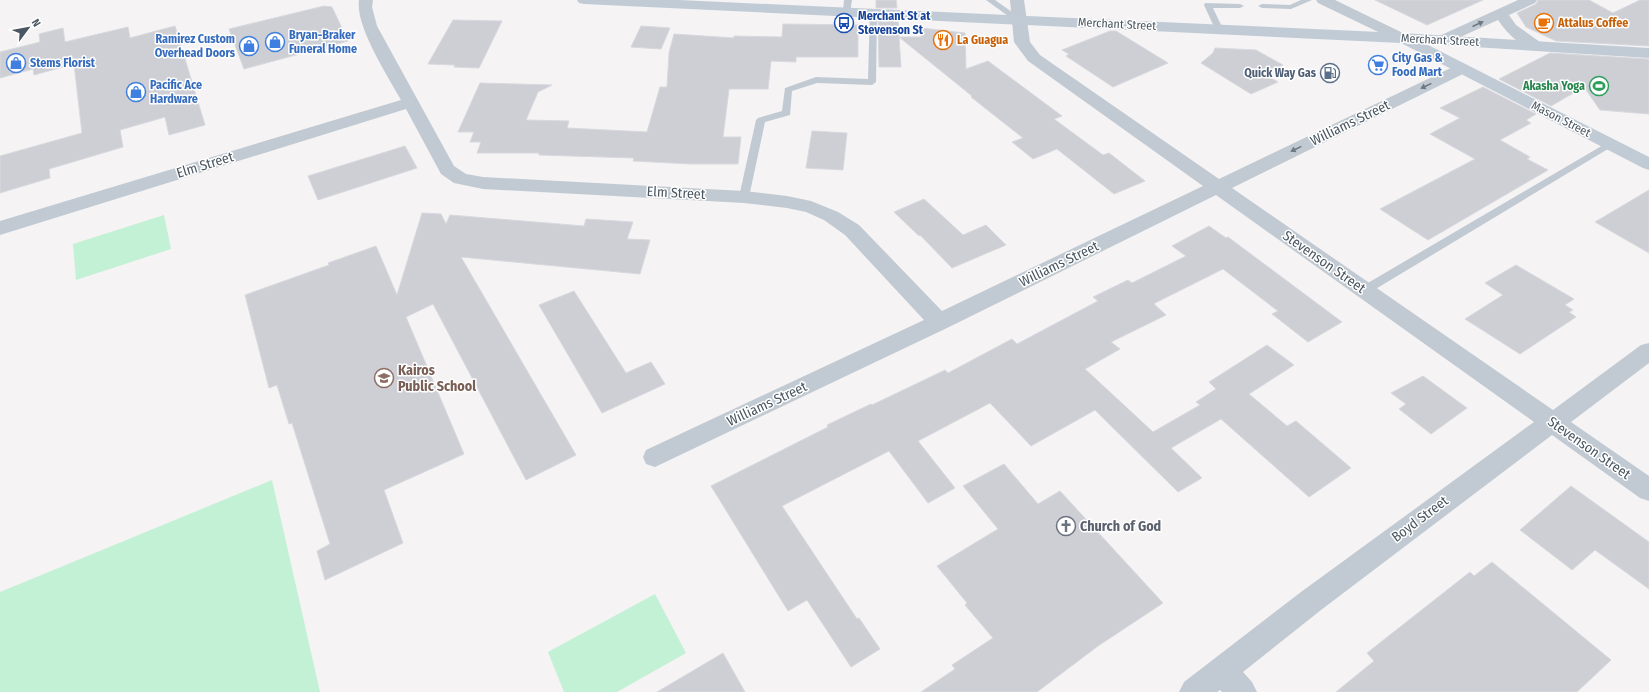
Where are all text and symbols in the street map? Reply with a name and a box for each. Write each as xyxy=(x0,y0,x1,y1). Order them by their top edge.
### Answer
north arrow xyxy=(8,8,48,48)
place label: Merchant St at Stevenson St xyxy=(858,9,931,37)
bus stop icon: Merchant St at Stevenson St xyxy=(833,12,855,34)
cafe icon: Attalus Coffee xyxy=(1533,12,1555,34)
street label: Merchant Street xyxy=(1078,15,1156,33)
place label: Attalus Coffee xyxy=(1557,16,1628,30)
text: N xyxy=(29,17,43,29)
one-way arrow xyxy=(1472,21,1483,27)
place label: Bryan-Braker Funeral Home xyxy=(289,28,357,56)
restaurant icon: La Guagua xyxy=(932,29,954,51)
shop icon: Bryan-Braker Funeral Home xyxy=(264,31,286,53)
street label: Merchant Street xyxy=(1401,31,1479,49)
place label: Ramirez Custom Overhead Doors xyxy=(155,32,236,60)
place label: La Guagua xyxy=(957,33,1008,47)
shop icon: Ramirez Custom Overhead Doors xyxy=(238,35,260,57)
place label: City Gas & Food Mart xyxy=(1392,51,1444,79)
shop icon: Stems Florist xyxy=(5,52,27,74)
supermarket icon: City Gas & Food Mart xyxy=(1367,54,1389,76)
place label: Stems Florist xyxy=(30,56,96,70)
fuel station icon: Quick Way Gas xyxy=(1319,62,1341,84)
place label: Quick Way Gas xyxy=(1244,66,1317,80)
sports icon: Akasha Yoga xyxy=(1588,75,1610,97)
place label: Pacific Ace Hardware xyxy=(150,78,202,106)
place label: Akasha Yoga xyxy=(1522,79,1585,93)
shop icon: Pacific Ace Hardware xyxy=(125,81,147,103)
one-way arrow xyxy=(1420,83,1432,89)
street label: Williams Street xyxy=(1308,96,1393,150)
street label: Mason Street xyxy=(1529,98,1593,140)
one-way arrow xyxy=(1291,146,1302,152)
street label: Elm Street xyxy=(174,148,236,182)
street label: Elm Street xyxy=(646,183,706,203)
street label: Stevenson Street xyxy=(1279,227,1369,297)
street label: Williams Street xyxy=(1017,237,1102,291)
place label: Kairos Public School xyxy=(398,362,476,395)
school or university icon: Kairos Public School xyxy=(373,367,395,389)
street label: Williams Street xyxy=(724,378,810,430)
street label: Stevenson Street xyxy=(1544,413,1634,483)
street label: Boyd Street xyxy=(1388,492,1452,546)
church icon: Church of God xyxy=(1055,515,1077,537)
place label: Church of God xyxy=(1080,518,1161,535)

